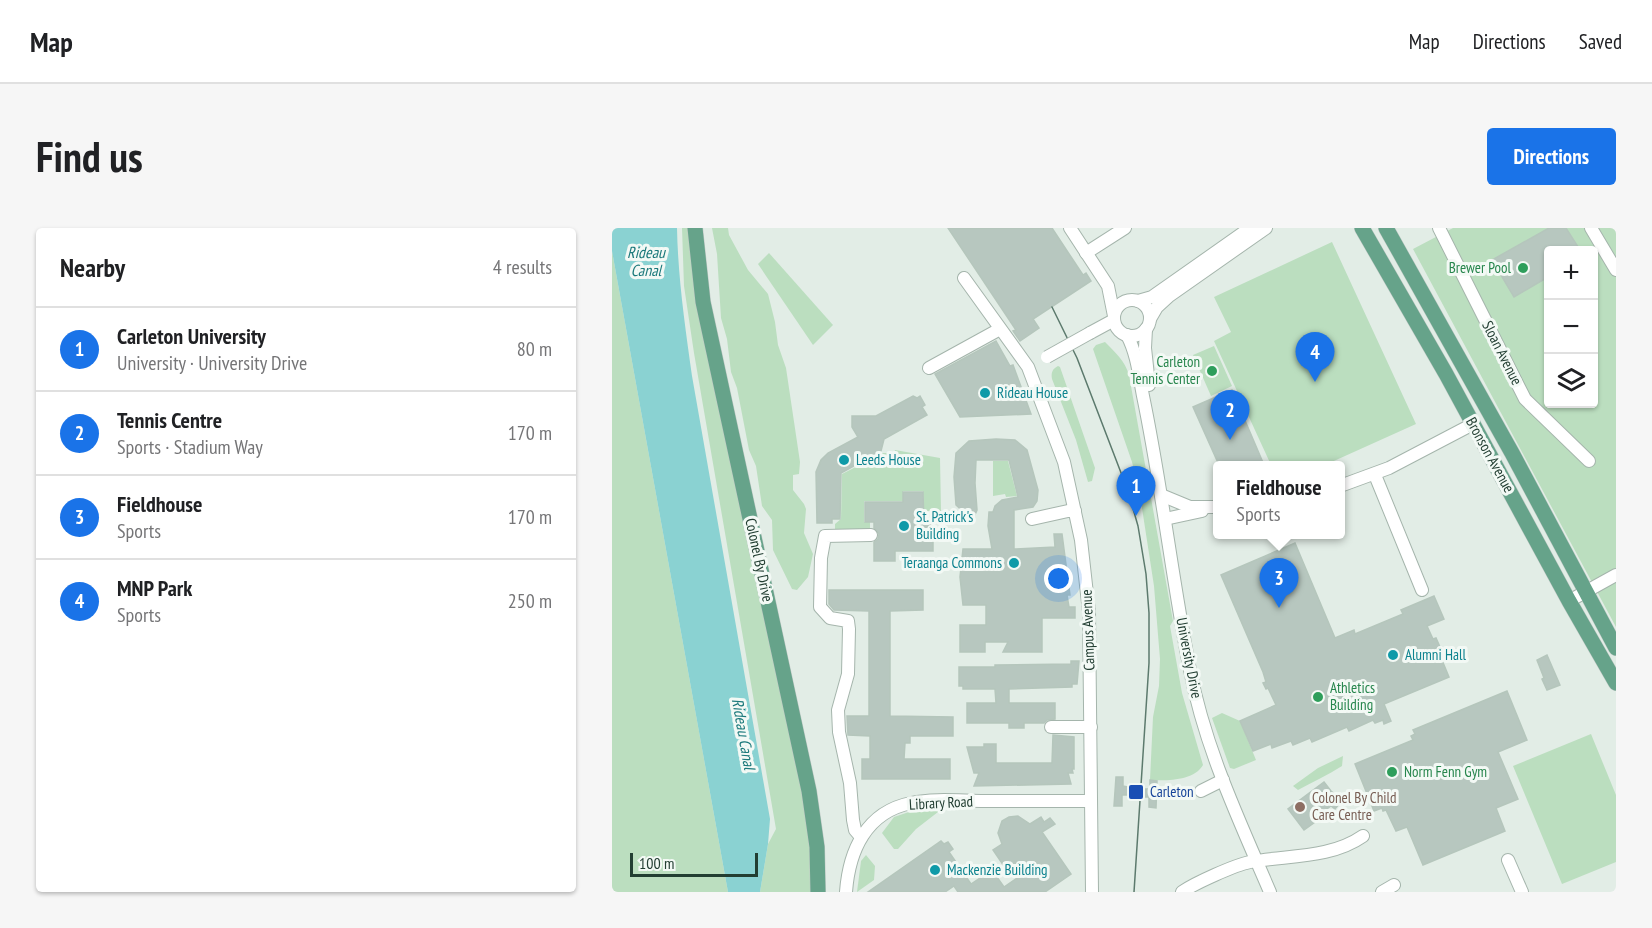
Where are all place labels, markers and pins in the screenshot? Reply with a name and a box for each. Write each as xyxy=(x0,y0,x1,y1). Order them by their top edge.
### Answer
place label: Brewer Pool xyxy=(1449,258,1511,277)
marker: Brewer Pool xyxy=(1516,261,1530,275)
pin: 4 xyxy=(1296,332,1334,382)
place label: Carleton Tennis Center xyxy=(1130,352,1201,388)
marker: Carleton Tennis Center xyxy=(1205,364,1219,378)
place label: Rideau House xyxy=(997,383,1068,402)
marker: Rideau House xyxy=(978,386,992,400)
pin: 2 xyxy=(1210,390,1250,440)
place label: Leeds House xyxy=(856,450,921,469)
marker: Leeds House xyxy=(837,453,851,467)
pin: 1 xyxy=(1116,466,1156,516)
place label: St. Patrick's Building xyxy=(916,507,973,543)
marker: St. Patrick's Building xyxy=(897,519,911,533)
place label: Teraanga Commons xyxy=(902,553,1002,572)
marker: Teraanga Commons xyxy=(1007,556,1021,570)
pin: 3 xyxy=(1260,558,1298,608)
place label: Alumni Hall xyxy=(1405,645,1466,664)
marker: Alumni Hall xyxy=(1386,648,1400,662)
place label: Athletics Building xyxy=(1330,678,1375,714)
marker: Athletics Building xyxy=(1311,690,1325,704)
place label: Norm Fenn Gym xyxy=(1404,762,1487,781)
marker: Norm Fenn Gym xyxy=(1385,765,1399,779)
place label: Carleton xyxy=(1150,782,1194,801)
marker: Carleton xyxy=(1127,783,1145,801)
place label: Colonel By Child Care Centre xyxy=(1312,788,1397,824)
marker: Colonel By Child Care Centre xyxy=(1293,800,1307,814)
place label: Mackenzie Building xyxy=(947,860,1048,879)
marker: Mackenzie Building xyxy=(928,863,942,877)

